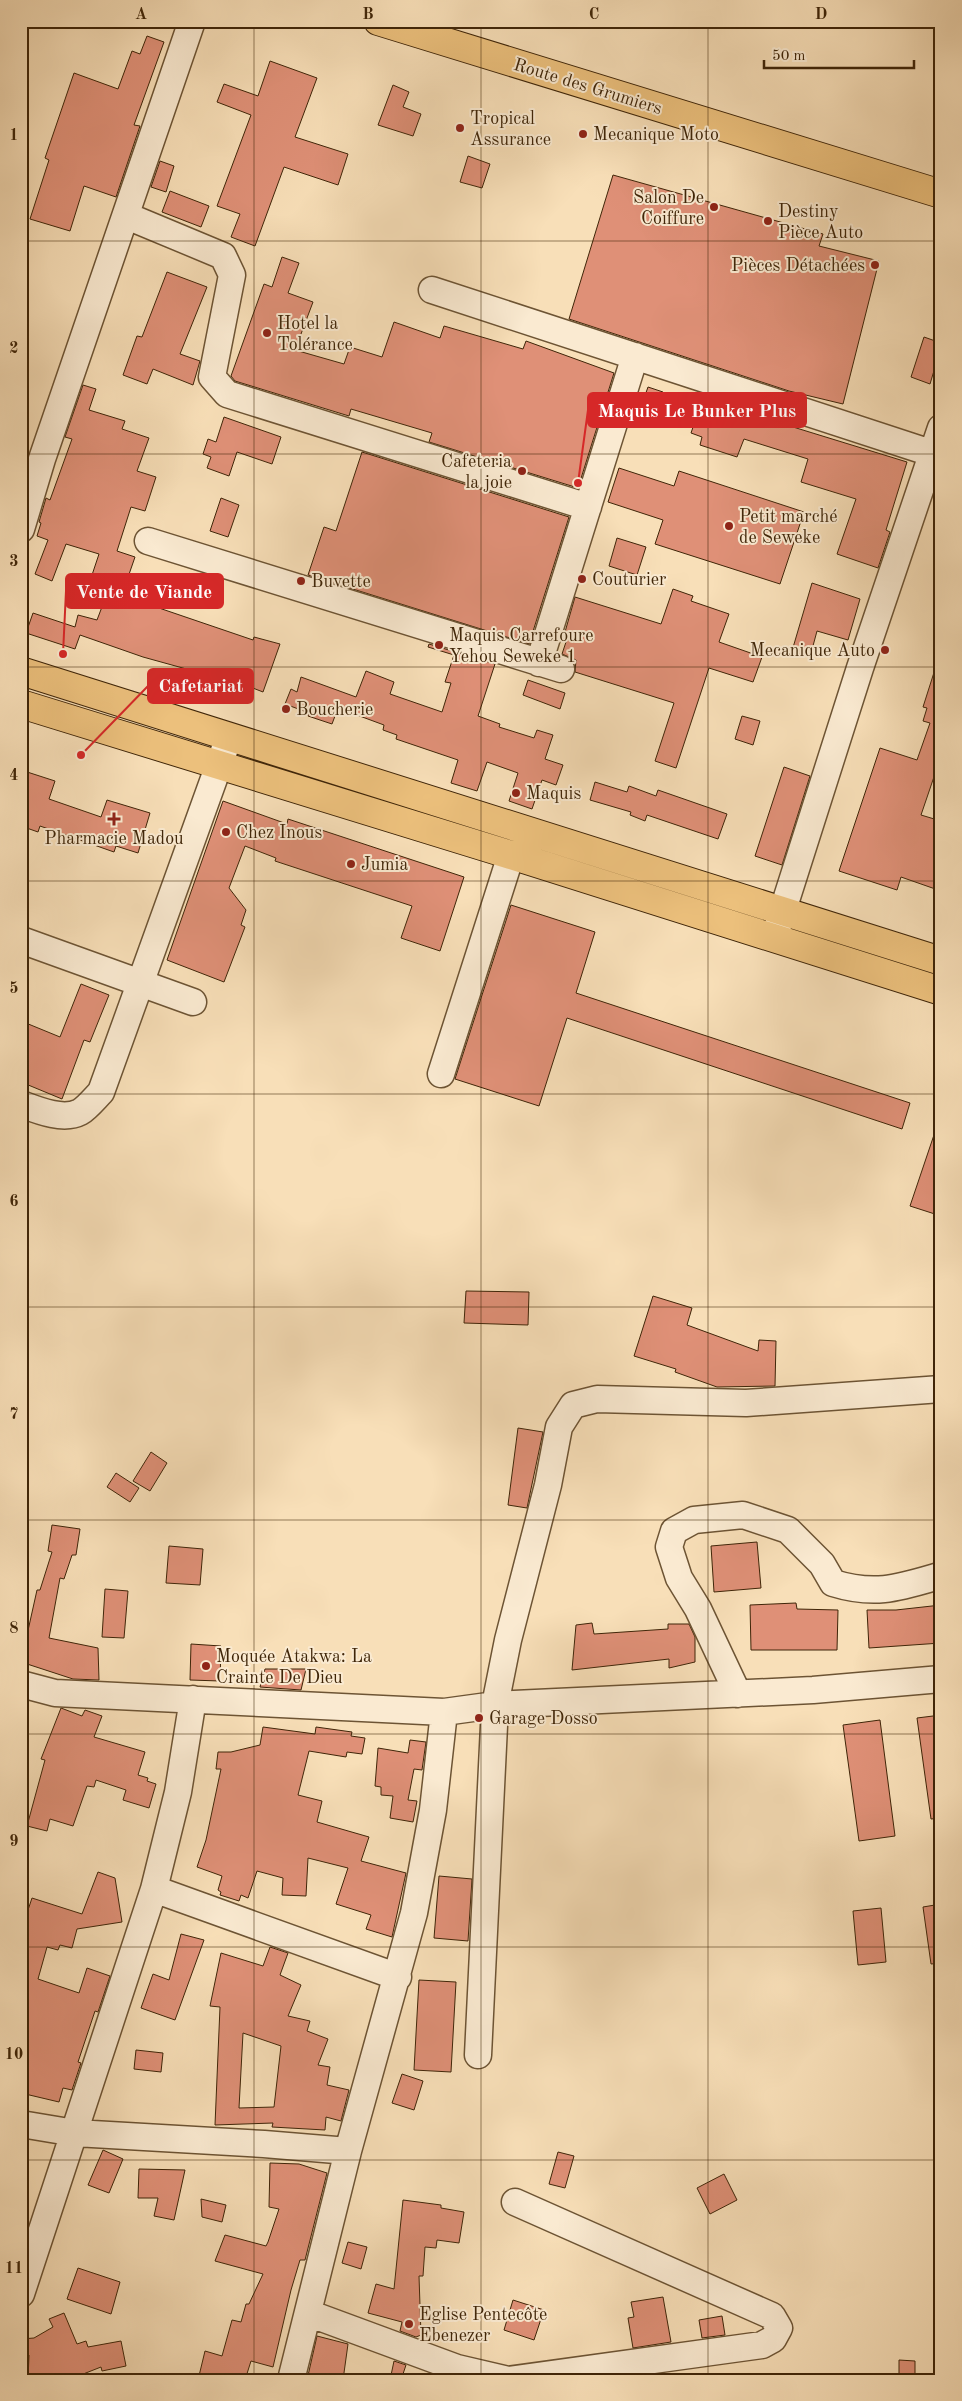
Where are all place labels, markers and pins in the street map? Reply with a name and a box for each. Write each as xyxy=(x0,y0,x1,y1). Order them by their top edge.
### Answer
place label: Tropical Assurance xyxy=(470,110,551,149)
marker: Tropical Assurance xyxy=(454,122,466,134)
place label: Mecanique Moto xyxy=(593,126,719,144)
marker: Mecanique Moto xyxy=(577,128,589,140)
place label: Salon De Coiffure xyxy=(633,189,704,228)
marker: Salon De Coiffure xyxy=(708,201,720,213)
place label: Destiny Pièce Auto xyxy=(778,203,863,242)
marker: Destiny Pièce Auto xyxy=(762,215,774,227)
place label: Pièces Détachées xyxy=(731,257,865,275)
marker: Pièces Détachées xyxy=(869,259,881,271)
place label: Hotel la Tolérance xyxy=(277,315,353,354)
marker: Hotel la Tolérance xyxy=(261,327,273,339)
callout: Maquis Le Bunker Plus xyxy=(588,393,806,427)
place label: Cafeteria la joie xyxy=(441,453,512,492)
marker: Cafeteria la joie xyxy=(516,465,528,477)
place label: Petit marché de Seweke xyxy=(739,508,838,547)
marker: Petit marché de Seweke xyxy=(723,520,735,532)
place label: Couturier xyxy=(592,571,667,589)
place label: Buvette xyxy=(311,573,371,591)
marker: Couturier xyxy=(576,573,588,585)
callout: Vente de Viande xyxy=(66,574,223,608)
marker: Buvette xyxy=(295,575,307,587)
place label: Maquis Carrefoure Yehou Seweke 1 xyxy=(449,627,593,666)
marker: Maquis Carrefoure Yehou Seweke 1 xyxy=(433,639,445,651)
place label: Mecanique Auto xyxy=(750,642,875,660)
marker: Mecanique Auto xyxy=(879,644,891,656)
callout: Cafetariat xyxy=(148,669,253,703)
place label: Boucherie xyxy=(296,701,373,719)
marker: Boucherie xyxy=(280,703,292,715)
place label: Maquis xyxy=(526,785,581,803)
marker: Maquis xyxy=(510,787,522,799)
marker: Pharmacie Madou xyxy=(108,813,120,825)
place label: Chez Inous xyxy=(236,824,322,842)
marker: Chez Inous xyxy=(220,826,232,838)
place label: Pharmacie Madou xyxy=(44,830,184,848)
place label: Jumia xyxy=(361,856,408,874)
marker: Jumia xyxy=(345,858,357,870)
place label: Moquée Atakwa: La Crainte De Dieu xyxy=(216,1648,372,1687)
marker: Moquée Atakwa: La Crainte De Dieu xyxy=(200,1660,212,1672)
place label: Garage Dosso xyxy=(489,1710,598,1728)
marker: Garage Dosso xyxy=(473,1712,485,1724)
place label: Eglise Pentecôte Ebenezer xyxy=(419,2306,547,2345)
marker: Eglise Pentecôte Ebenezer xyxy=(403,2318,415,2330)

